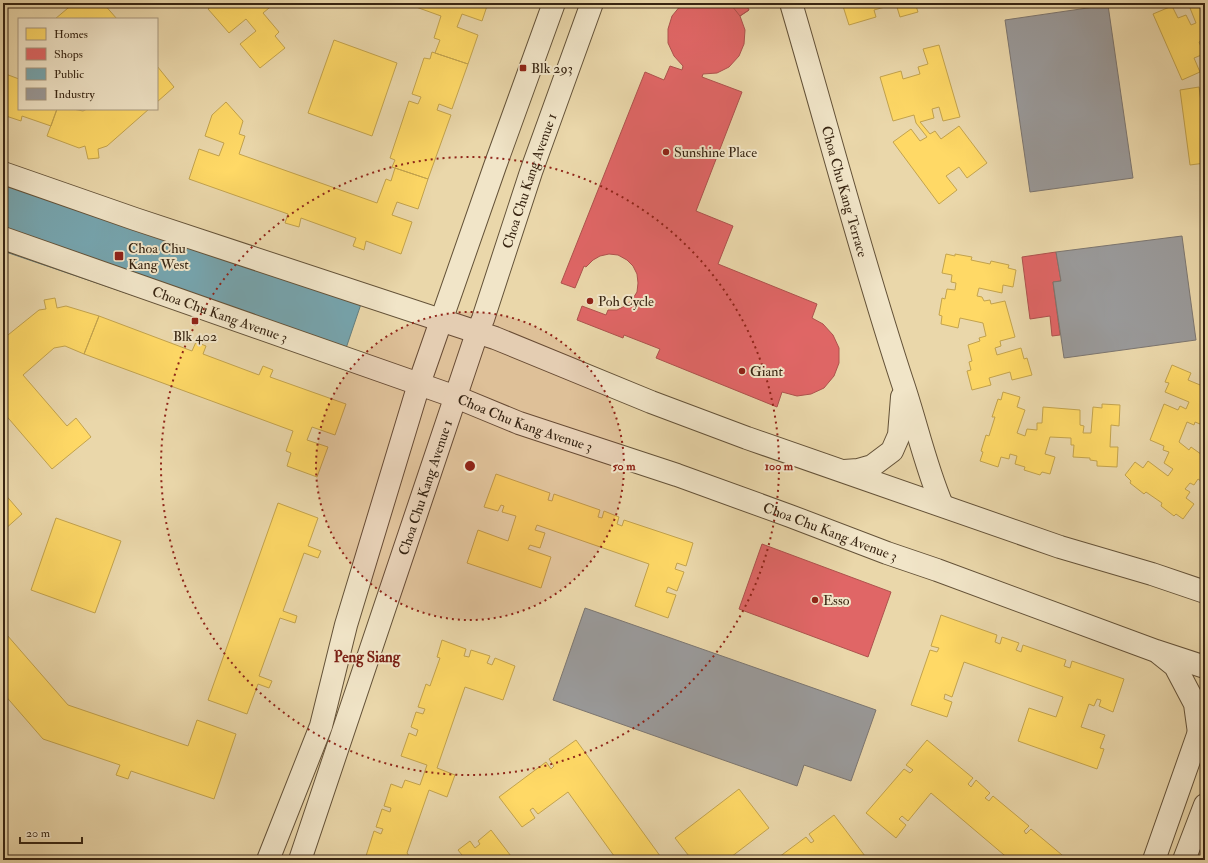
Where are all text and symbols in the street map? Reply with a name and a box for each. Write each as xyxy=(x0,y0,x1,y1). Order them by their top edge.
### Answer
legend xyxy=(18,18,158,110)
text: Homes xyxy=(54,27,88,42)
text: Shops xyxy=(54,47,83,62)
place label: Blk 293 xyxy=(531,60,573,77)
marker: Blk 293 xyxy=(518,63,528,73)
text: Public xyxy=(54,67,84,82)
text: Industry xyxy=(54,87,96,102)
street label: Choa Chu Kang Avenue 1 xyxy=(498,111,560,250)
street label: Choa Chu Kang Terrace xyxy=(818,124,872,259)
place label: Sunshine Place xyxy=(674,144,757,161)
marker: Sunshine Place xyxy=(661,147,671,157)
place label: Choa Chu Kang West xyxy=(128,240,189,273)
marker: Choa Chu Kang West xyxy=(113,250,125,262)
street label: Choa Chu Kang Avenue 3 xyxy=(150,283,290,346)
place label: Poh Cycle xyxy=(598,293,654,311)
marker: Poh Cycle xyxy=(585,296,595,306)
marker: Blk 402 xyxy=(190,316,200,326)
place label: Blk 402 xyxy=(173,328,217,345)
place label: Giant xyxy=(750,363,783,380)
marker: Giant xyxy=(737,366,747,376)
street label: Choa Chu Kang Avenue 3 xyxy=(455,390,595,455)
street label: Choa Chu Kang Avenue 1 xyxy=(394,417,456,557)
centre of rings xyxy=(463,459,477,473)
text: 50 m xyxy=(612,459,636,474)
text: 100 m xyxy=(765,459,794,474)
street label: Choa Chu Kang Avenue 3 xyxy=(761,498,900,564)
place label: Esso xyxy=(823,592,850,609)
marker: Esso xyxy=(810,595,820,605)
district label: Peng Siang xyxy=(334,648,401,668)
scale bar xyxy=(20,819,82,845)
text: 20 m xyxy=(26,826,51,841)

